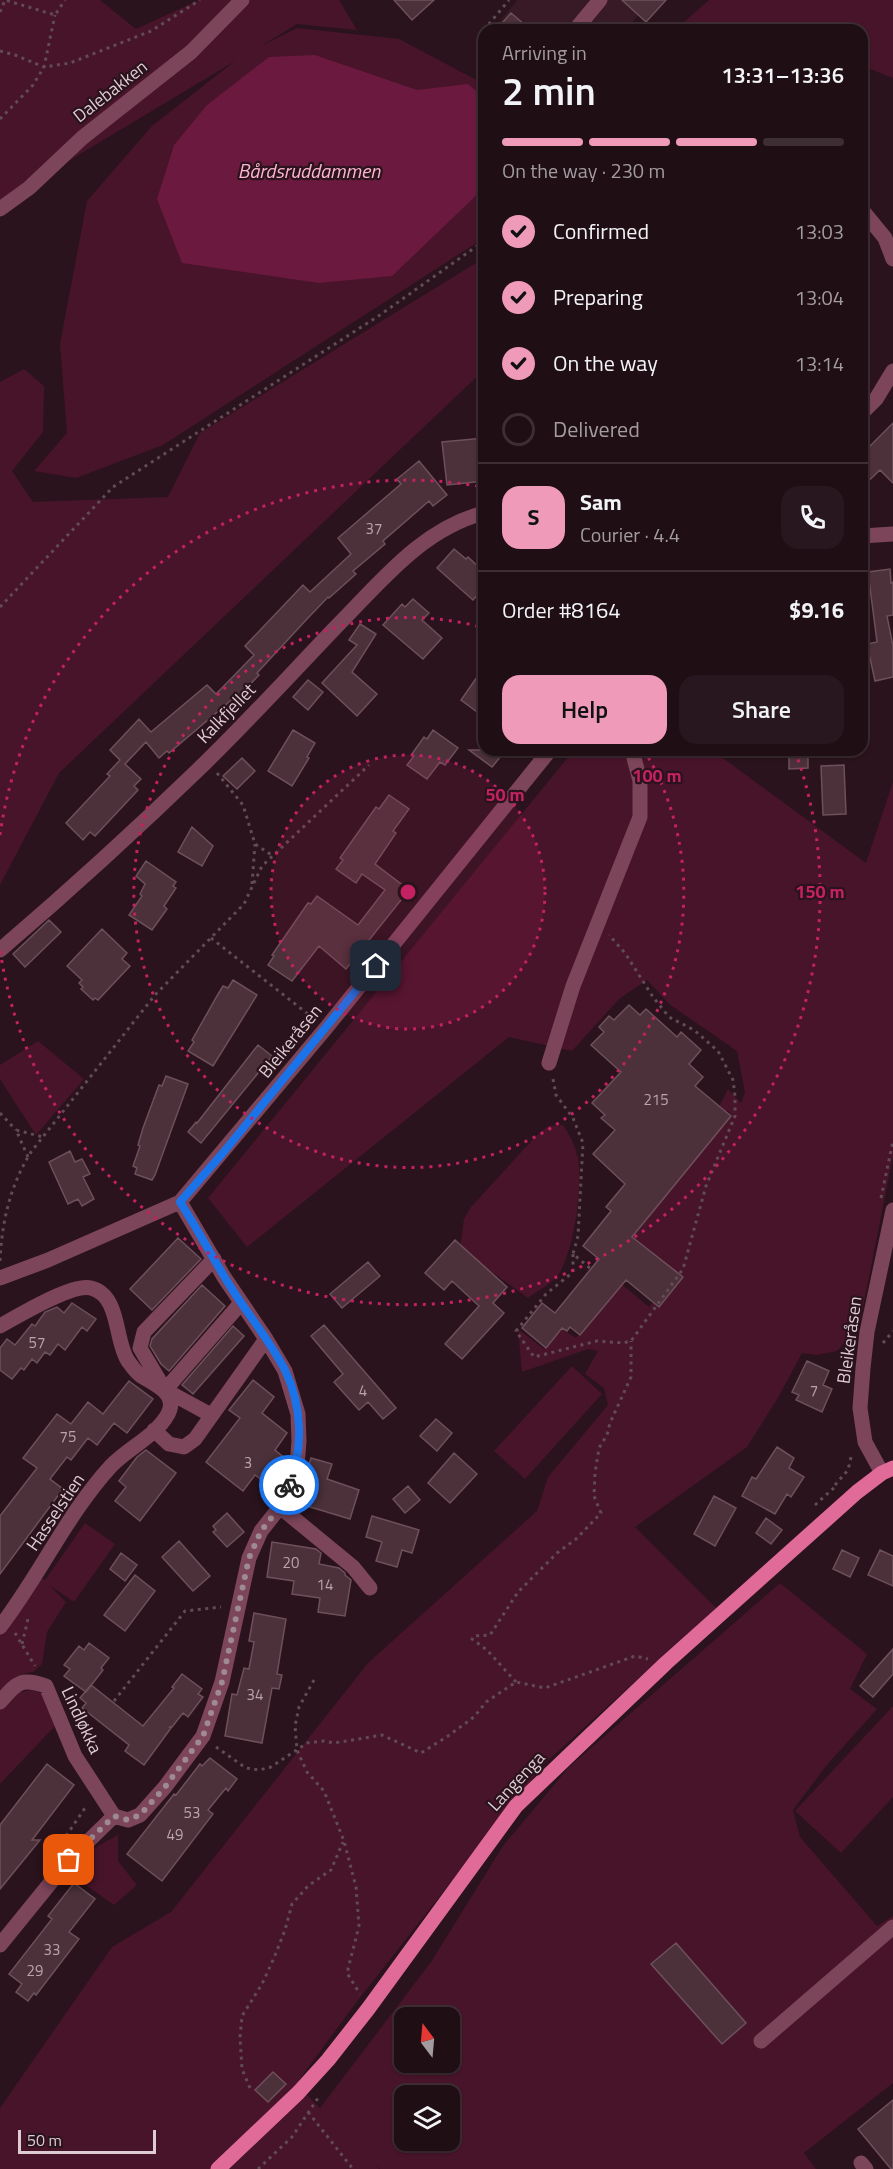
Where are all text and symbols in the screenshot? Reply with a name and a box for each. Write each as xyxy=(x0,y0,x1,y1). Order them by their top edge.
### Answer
text: Arriving in xyxy=(502,37,587,68)
street label: Dalebakken xyxy=(67,53,153,129)
text: 13:31–13:36 xyxy=(721,58,844,92)
text: 2 min xyxy=(502,61,596,120)
water label: Bårdsruddammen xyxy=(238,155,381,186)
text: On the way · 230 m xyxy=(502,155,665,186)
text: Confirmed xyxy=(553,214,649,248)
icon: check xyxy=(502,215,535,248)
text: 13:03 xyxy=(795,216,844,247)
text: Preparing xyxy=(553,280,643,314)
icon: check xyxy=(502,281,535,314)
text: 13:04 xyxy=(795,282,844,313)
text: On the way xyxy=(553,346,658,380)
icon: check xyxy=(502,347,535,380)
text: 13:14 xyxy=(795,348,844,379)
text: Delivered xyxy=(553,412,640,446)
text: Sam xyxy=(580,485,622,519)
button: phone xyxy=(781,486,844,549)
text: S xyxy=(528,500,539,534)
house number: 37 xyxy=(366,517,382,540)
text: Courier · 4.4 xyxy=(580,519,680,550)
text: Order #8164 xyxy=(502,593,621,627)
text: $9.16 xyxy=(789,593,844,627)
button: Help xyxy=(502,675,667,744)
button: Share xyxy=(679,675,844,744)
street label: Kalkfjellet xyxy=(190,676,262,749)
text: 100 m xyxy=(632,762,682,789)
text: 50 m xyxy=(485,781,525,808)
text: 150 m xyxy=(795,878,845,905)
centre of rings xyxy=(398,882,418,902)
pin xyxy=(350,940,401,991)
icon: home xyxy=(359,949,392,982)
street label: Bleikeråsen xyxy=(252,998,328,1084)
house number: 215 xyxy=(643,1088,669,1111)
street label: Bleikeråsen xyxy=(829,1294,869,1386)
house number: 57 xyxy=(29,1331,45,1354)
house number: 4 xyxy=(359,1379,367,1402)
house number: 7 xyxy=(810,1379,818,1402)
house number: 75 xyxy=(60,1425,76,1448)
house number: 3 xyxy=(244,1451,252,1474)
courier xyxy=(259,1455,319,1515)
street label: Hasselstien xyxy=(19,1468,91,1556)
icon: bike xyxy=(273,1469,306,1502)
house number: 20 xyxy=(283,1551,299,1574)
house number: 14 xyxy=(317,1573,333,1596)
street label: Lindløkka xyxy=(55,1682,109,1758)
house number: 34 xyxy=(247,1683,263,1706)
street label: Langenga xyxy=(481,1745,551,1817)
house number: 53 xyxy=(184,1801,200,1824)
house number: 49 xyxy=(167,1823,183,1846)
pin xyxy=(43,1834,94,1885)
icon: bag xyxy=(52,1843,85,1876)
house number: 33 xyxy=(44,1938,60,1961)
house number: 29 xyxy=(27,1959,43,1982)
north arrow xyxy=(394,2007,460,2073)
map controls xyxy=(394,2007,460,2151)
button: layers xyxy=(394,2085,460,2151)
scale bar xyxy=(18,2127,156,2154)
text: 50 m xyxy=(27,2128,62,2152)

